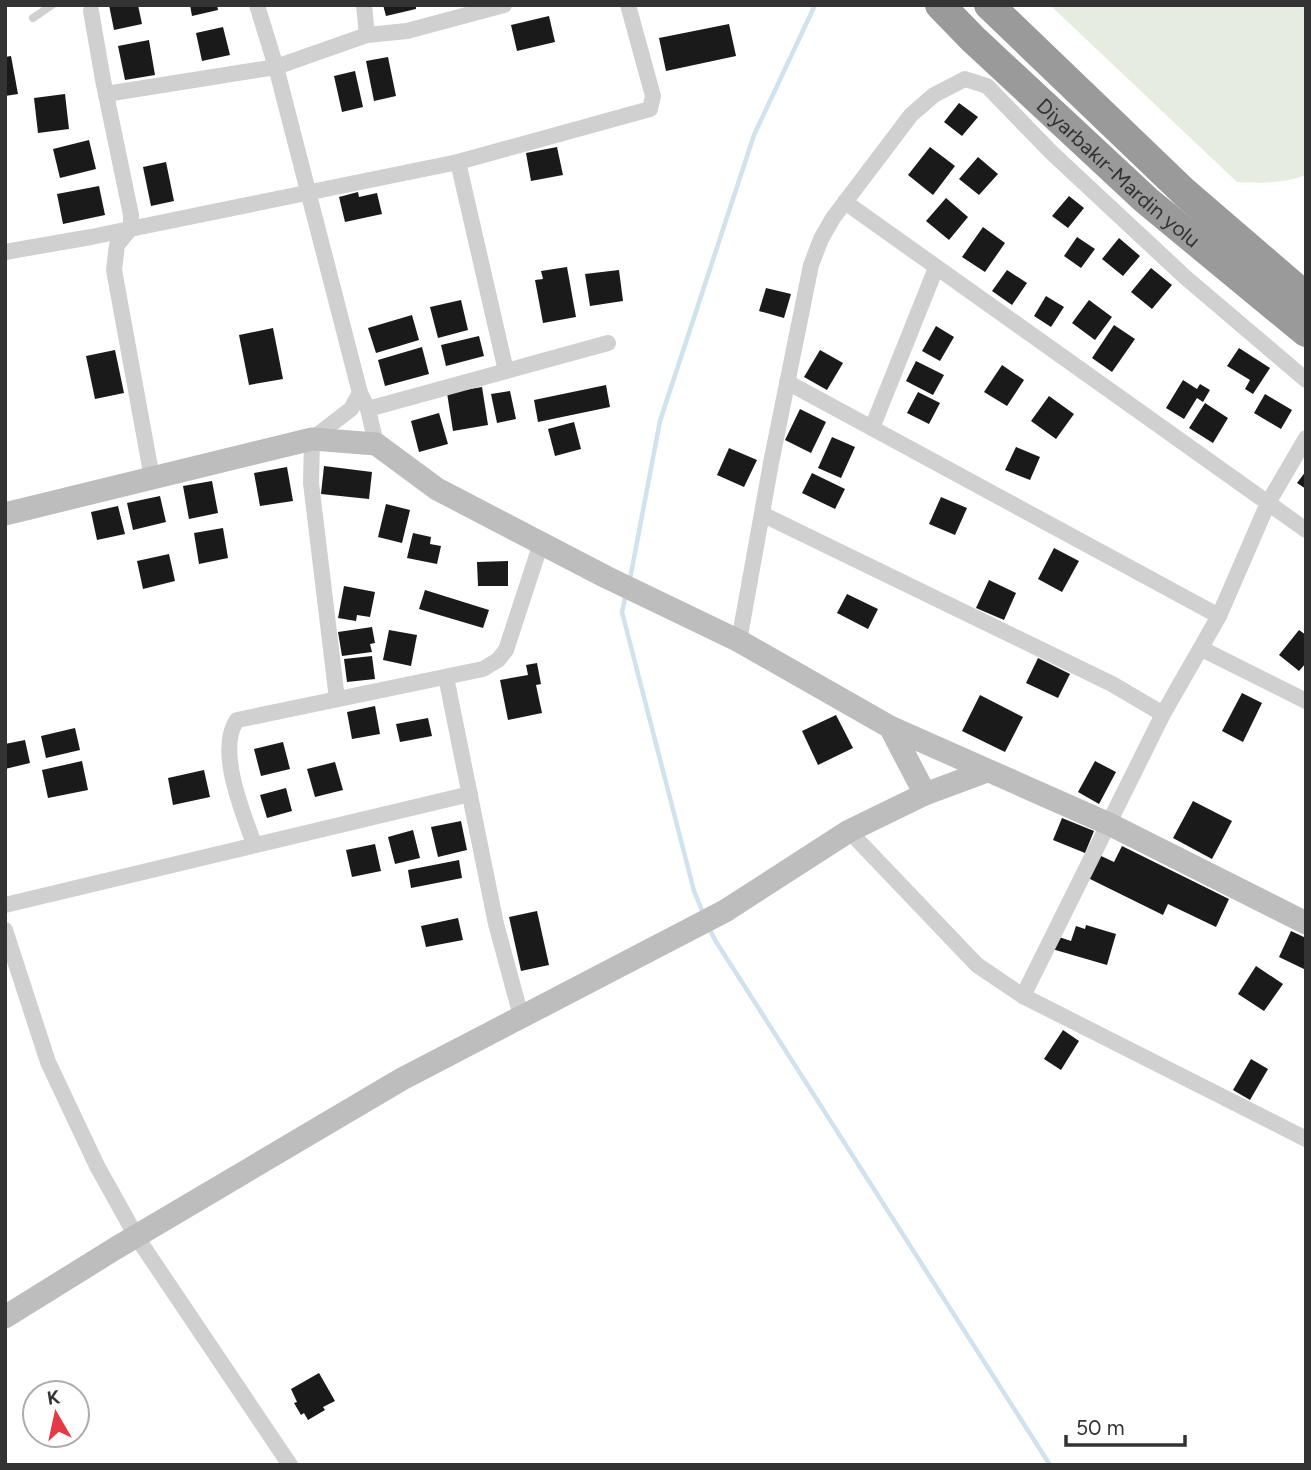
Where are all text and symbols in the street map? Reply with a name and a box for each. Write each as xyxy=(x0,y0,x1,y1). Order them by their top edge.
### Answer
street label: Diyarbakır-Mardin yolu xyxy=(1032,93,1205,252)
north arrow xyxy=(21,1379,91,1449)
text: K xyxy=(45,1385,62,1410)
scale bar xyxy=(1066,1404,1185,1448)
text: 50 m xyxy=(1076,1415,1125,1440)

